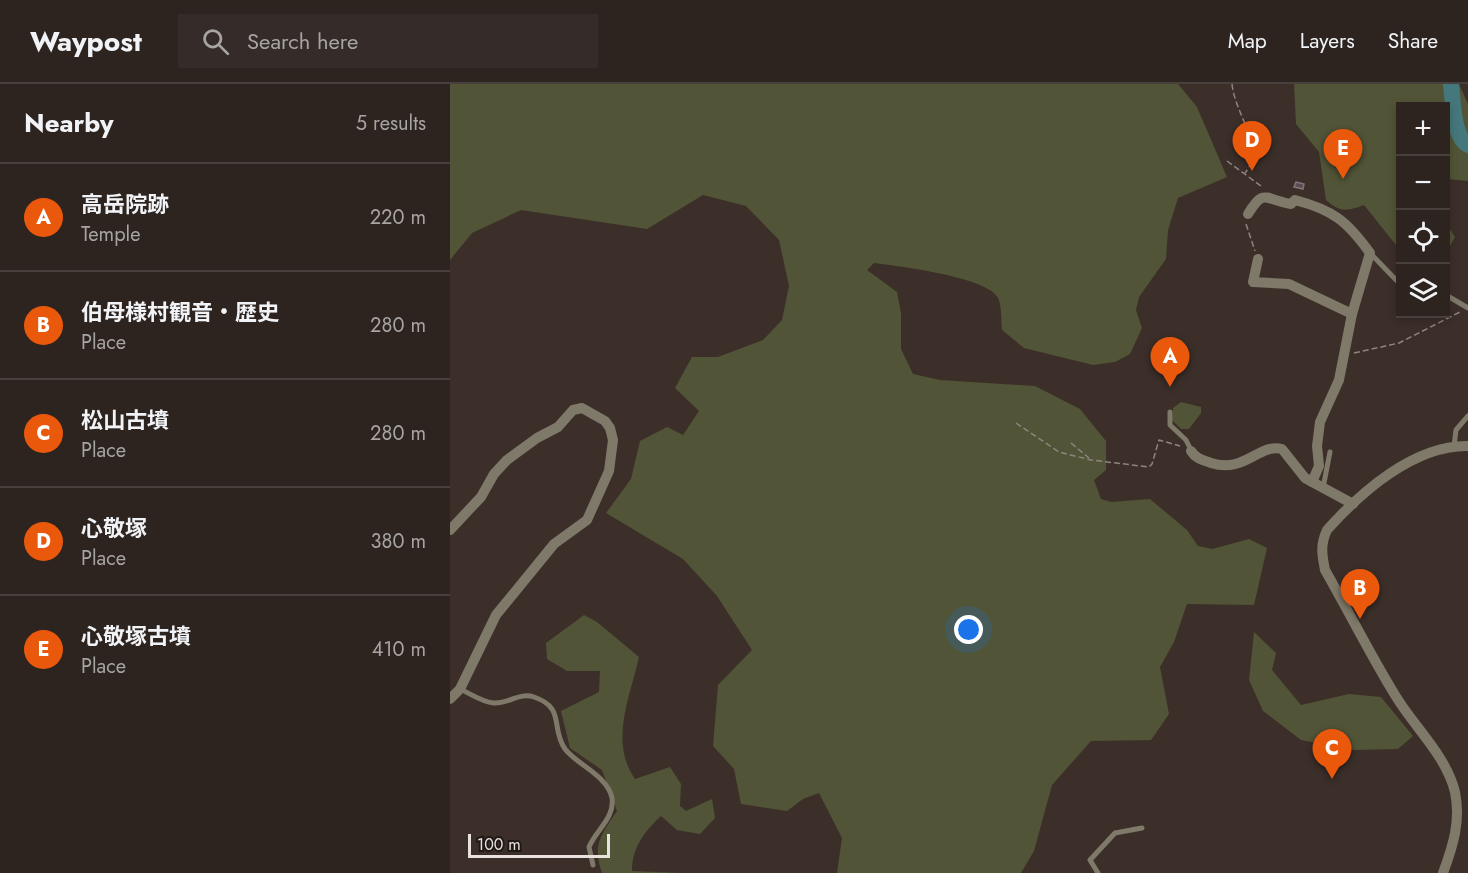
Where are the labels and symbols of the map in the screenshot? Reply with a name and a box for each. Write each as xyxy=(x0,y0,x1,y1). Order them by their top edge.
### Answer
pin: D xyxy=(1232,122,1272,171)
pin: E xyxy=(1324,130,1362,179)
pin: A xyxy=(1150,338,1190,387)
pin: B xyxy=(1340,570,1380,619)
your location xyxy=(954,615,983,644)
pin: C xyxy=(1312,730,1352,779)
scale bar xyxy=(468,831,610,858)

